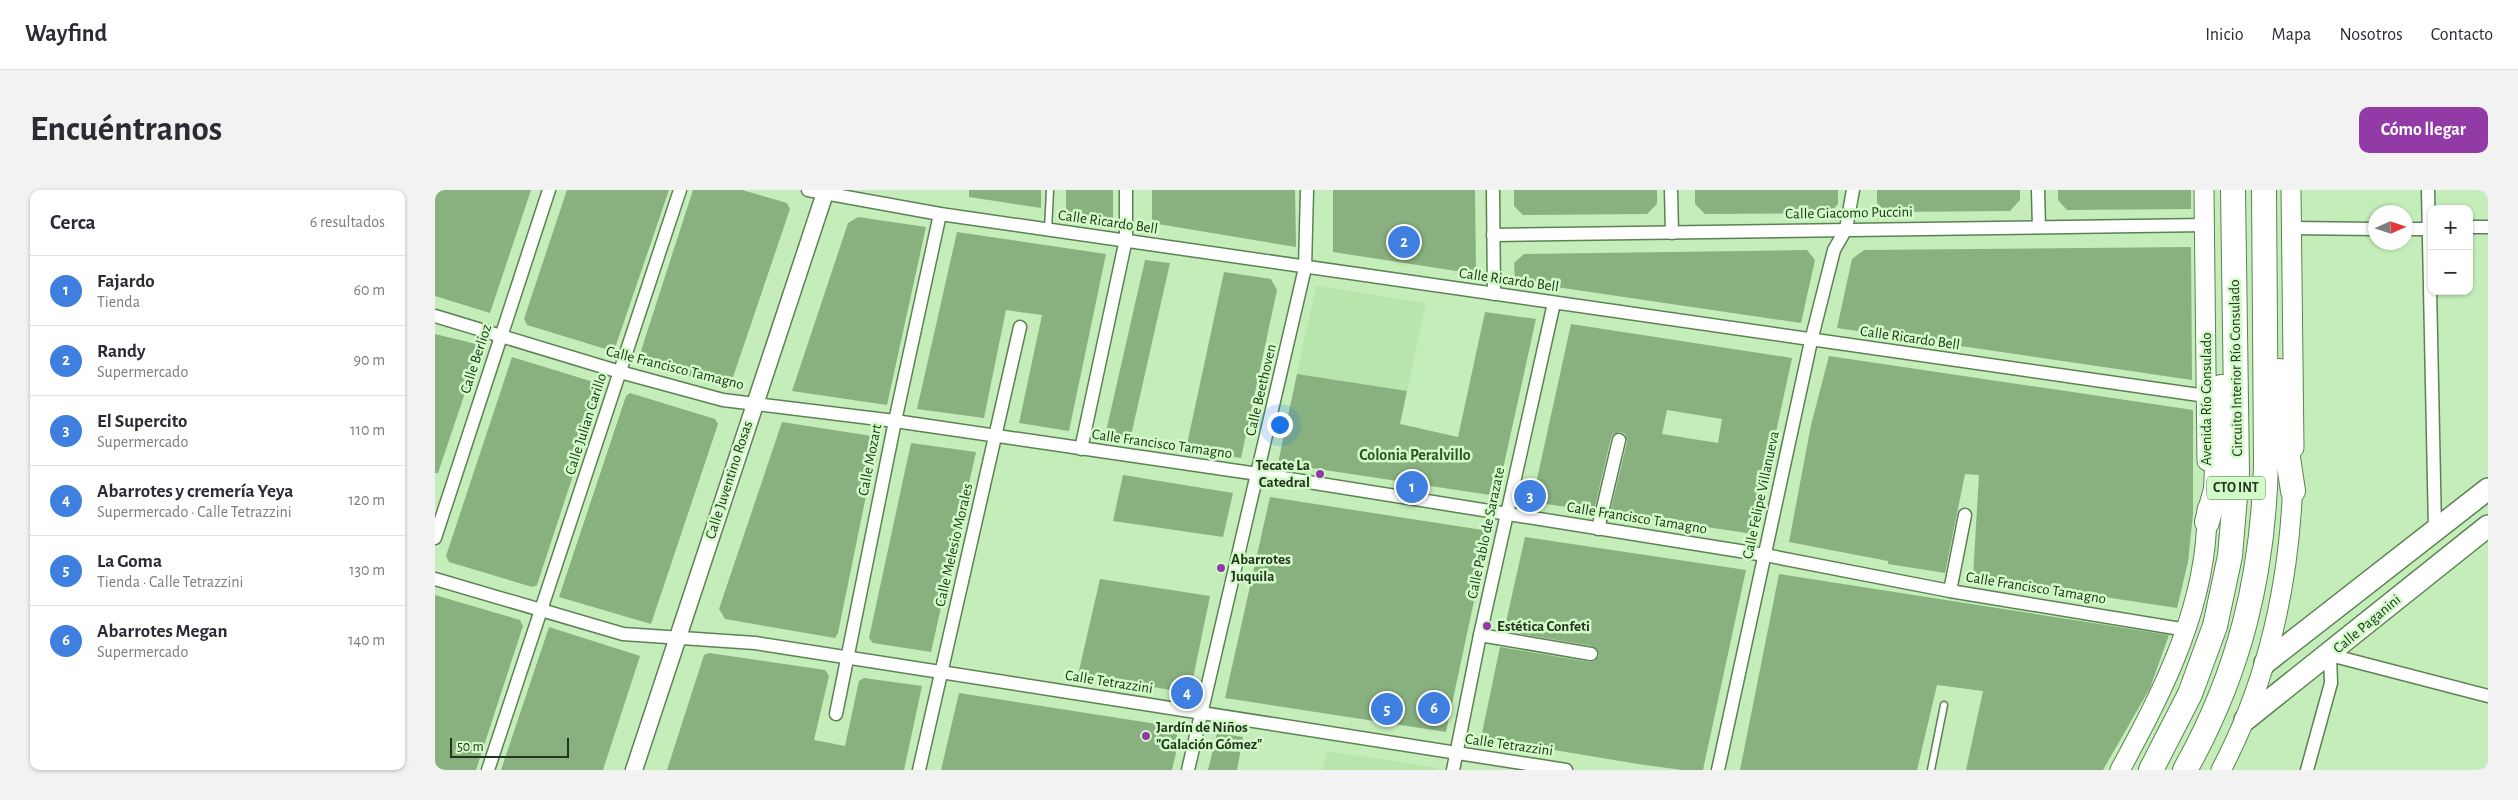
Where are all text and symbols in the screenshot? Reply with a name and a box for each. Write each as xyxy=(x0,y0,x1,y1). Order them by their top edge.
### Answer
text: Wayfind xyxy=(25,22,107,46)
text: Inicio xyxy=(2205,26,2244,44)
text: Mapa xyxy=(2272,26,2311,44)
text: Nosotros xyxy=(2339,26,2403,44)
text: Contacto xyxy=(2431,26,2493,44)
button: Cómo llegar xyxy=(2359,107,2488,153)
text: Encuéntranos xyxy=(30,112,222,147)
street label: Calle Giacomo Puccini xyxy=(1785,204,1913,222)
north arrow xyxy=(2368,205,2413,250)
map controls xyxy=(2428,205,2473,295)
button: + xyxy=(2428,205,2473,250)
street label: Calle Ricardo Bell xyxy=(1057,208,1159,236)
text: Cerca xyxy=(50,212,96,233)
text: 6 resultados xyxy=(310,214,385,230)
pin: 2 xyxy=(1388,223,1420,261)
button: − xyxy=(2428,250,2473,295)
street label: Calle Ricardo Bell xyxy=(1458,266,1560,294)
text: Fajardo xyxy=(97,272,155,291)
street label: Circuito Interior Río Consulado xyxy=(2227,279,2245,457)
text: 1 xyxy=(63,282,69,298)
text: 60 m xyxy=(354,282,385,298)
text: Tienda xyxy=(97,294,140,310)
street label: Calle Berlioz xyxy=(458,322,494,396)
street label: Calle Ricardo Bell xyxy=(1859,324,1961,352)
street label: Avenida Río Consulado xyxy=(2199,332,2214,466)
text: Randy xyxy=(97,342,146,361)
street label: Calle Beethoven xyxy=(1243,343,1279,437)
street label: Calle Francisco Tamagno xyxy=(604,344,746,392)
text: 2 xyxy=(62,352,70,368)
text: 90 m xyxy=(354,352,385,368)
text: Supermercado xyxy=(97,364,188,380)
street label: Calle Julian Carillo xyxy=(563,371,609,477)
text: El Supercito xyxy=(97,412,187,431)
your location xyxy=(1267,412,1293,438)
street label: Calle Juventino Rosas xyxy=(703,419,755,541)
text: 3 xyxy=(63,422,69,438)
text: 110 m xyxy=(350,422,385,438)
street label: Calle Mozart xyxy=(856,423,884,497)
street label: Calle Francisco Tamagno xyxy=(1091,427,1233,461)
street label: Calle Felipe Villanueva xyxy=(1740,430,1782,560)
text: Supermercado xyxy=(97,434,188,450)
district label: Colonia Peralvillo xyxy=(1359,447,1471,463)
place label: Tecate La Catedral xyxy=(1255,458,1310,490)
street label: Calle Pablo de Sarazate xyxy=(1465,466,1507,600)
marker: Tecate La Catedral xyxy=(1314,468,1326,480)
pin: 1 xyxy=(1396,468,1428,506)
road number: CTO INT xyxy=(2207,476,2265,500)
pin: 3 xyxy=(1514,477,1546,515)
text: Abarrotes y cremería Yeya xyxy=(97,482,293,501)
street label: Calle Melesio Morales xyxy=(933,482,975,608)
text: 4 xyxy=(62,492,70,508)
text: 120 m xyxy=(348,492,385,508)
street label: Calle Francisco Tamagno xyxy=(1566,500,1708,536)
text: Supermercado · Calle Tetrazzini xyxy=(97,504,292,520)
text: La Goma xyxy=(97,552,162,571)
place label: Abarrotes Juquila xyxy=(1231,552,1291,584)
text: 5 xyxy=(63,562,69,578)
text: 130 m xyxy=(349,562,385,578)
marker: Abarrotes Juquila xyxy=(1215,562,1227,574)
street label: Calle Francisco Tamagno xyxy=(1965,570,2107,606)
text: Tienda · Calle Tetrazzini xyxy=(97,574,243,590)
street label: Calle Paganini xyxy=(2331,592,2403,656)
place label: Estética Confeti xyxy=(1497,619,1590,634)
marker: Estética Confeti xyxy=(1481,620,1493,632)
text: Abarrotes Megan xyxy=(97,622,228,641)
text: 6 xyxy=(62,632,70,648)
text: 140 m xyxy=(348,632,385,648)
text: Supermercado xyxy=(97,644,188,660)
street label: Calle Tetrazzini xyxy=(1064,668,1154,696)
pin: 4 xyxy=(1171,674,1203,712)
pin: 6 xyxy=(1418,689,1450,727)
pin: 5 xyxy=(1371,690,1403,728)
place label: Jardín de Niños "Galación Gómez" xyxy=(1156,720,1262,752)
marker: Jardín de Niños "Galación Gómez" xyxy=(1140,730,1152,742)
street label: Calle Tetrazzini xyxy=(1464,731,1554,759)
scale bar xyxy=(450,735,569,758)
text: 50 m xyxy=(457,740,484,754)

